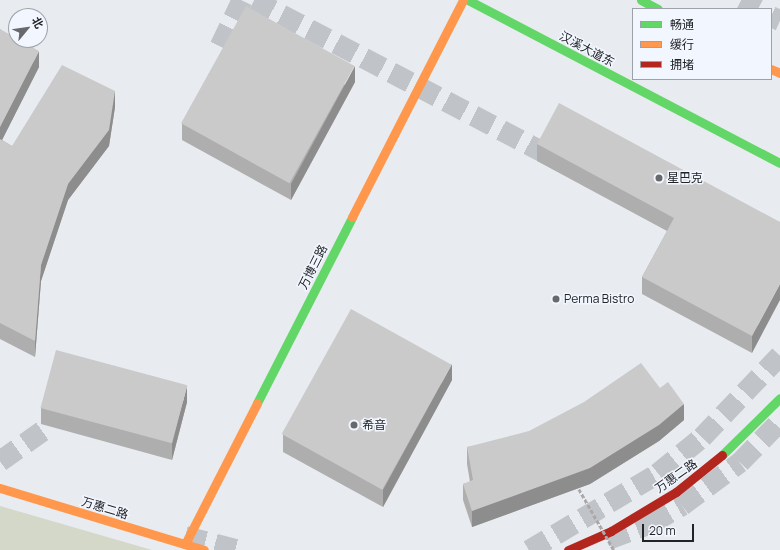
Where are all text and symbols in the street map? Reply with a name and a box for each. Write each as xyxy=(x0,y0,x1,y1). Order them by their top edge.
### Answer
north arrow xyxy=(8,8,48,48)
legend xyxy=(632,8,772,80)
text: 北 xyxy=(29,14,47,31)
text: 畅通 xyxy=(670,16,694,33)
street label: 汉溪大道东 xyxy=(557,29,617,69)
text: 缓行 xyxy=(670,36,694,53)
text: 拥堵 xyxy=(670,56,694,73)
place label: 星巴克 xyxy=(667,171,703,185)
marker: 星巴克 xyxy=(654,173,664,183)
street label: 万博三路 xyxy=(296,242,330,292)
place label: Perma Bistro xyxy=(564,292,634,306)
marker: Perma Bistro xyxy=(551,294,561,304)
place label: 希音 xyxy=(362,418,386,432)
marker: 希音 xyxy=(349,420,359,430)
street label: 万惠二路 xyxy=(652,456,700,496)
street label: 万惠二路 xyxy=(80,494,130,522)
scale bar xyxy=(644,516,696,542)
text: 20 m xyxy=(649,522,676,539)

